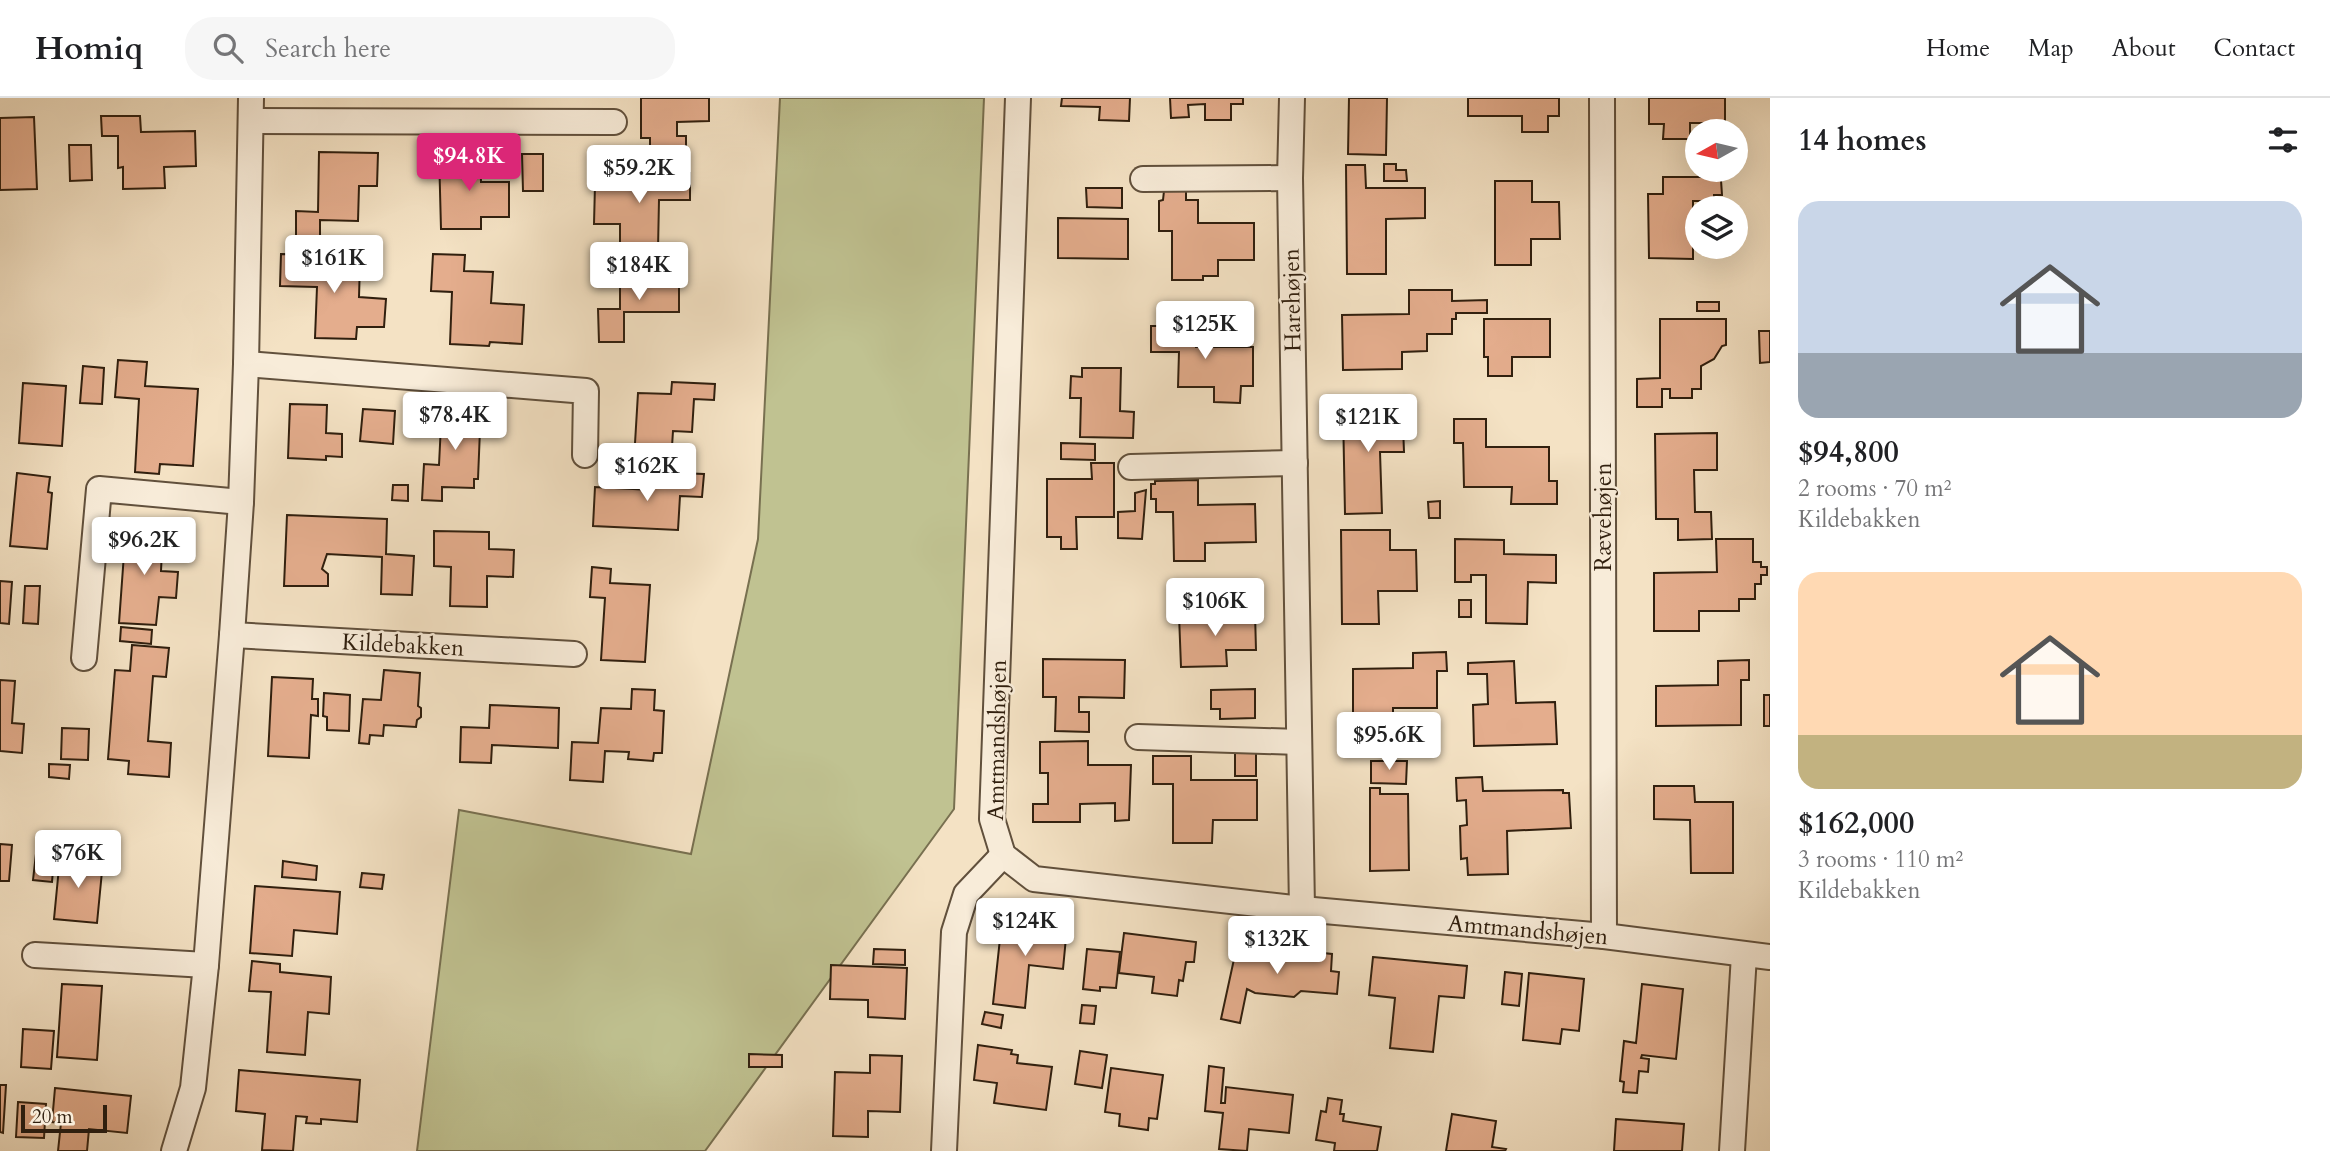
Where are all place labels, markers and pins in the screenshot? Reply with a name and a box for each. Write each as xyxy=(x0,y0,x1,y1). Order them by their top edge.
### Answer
pin: $94.8K xyxy=(412,134,526,193)
pin: $59.2K xyxy=(582,146,696,205)
pin: $161K xyxy=(285,236,383,295)
pin: $184K xyxy=(590,242,688,302)
pin: $125K xyxy=(1156,302,1254,361)
pin: $78.4K xyxy=(398,392,512,452)
pin: $121K xyxy=(1319,394,1417,454)
pin: $162K xyxy=(598,444,696,503)
pin: $96.2K xyxy=(87,518,201,577)
pin: $106K xyxy=(1166,578,1264,638)
pin: $95.6K xyxy=(1332,712,1446,772)
pin: $76K xyxy=(37,830,119,890)
pin: $124K xyxy=(976,898,1074,958)
pin: $132K xyxy=(1228,916,1326,976)

